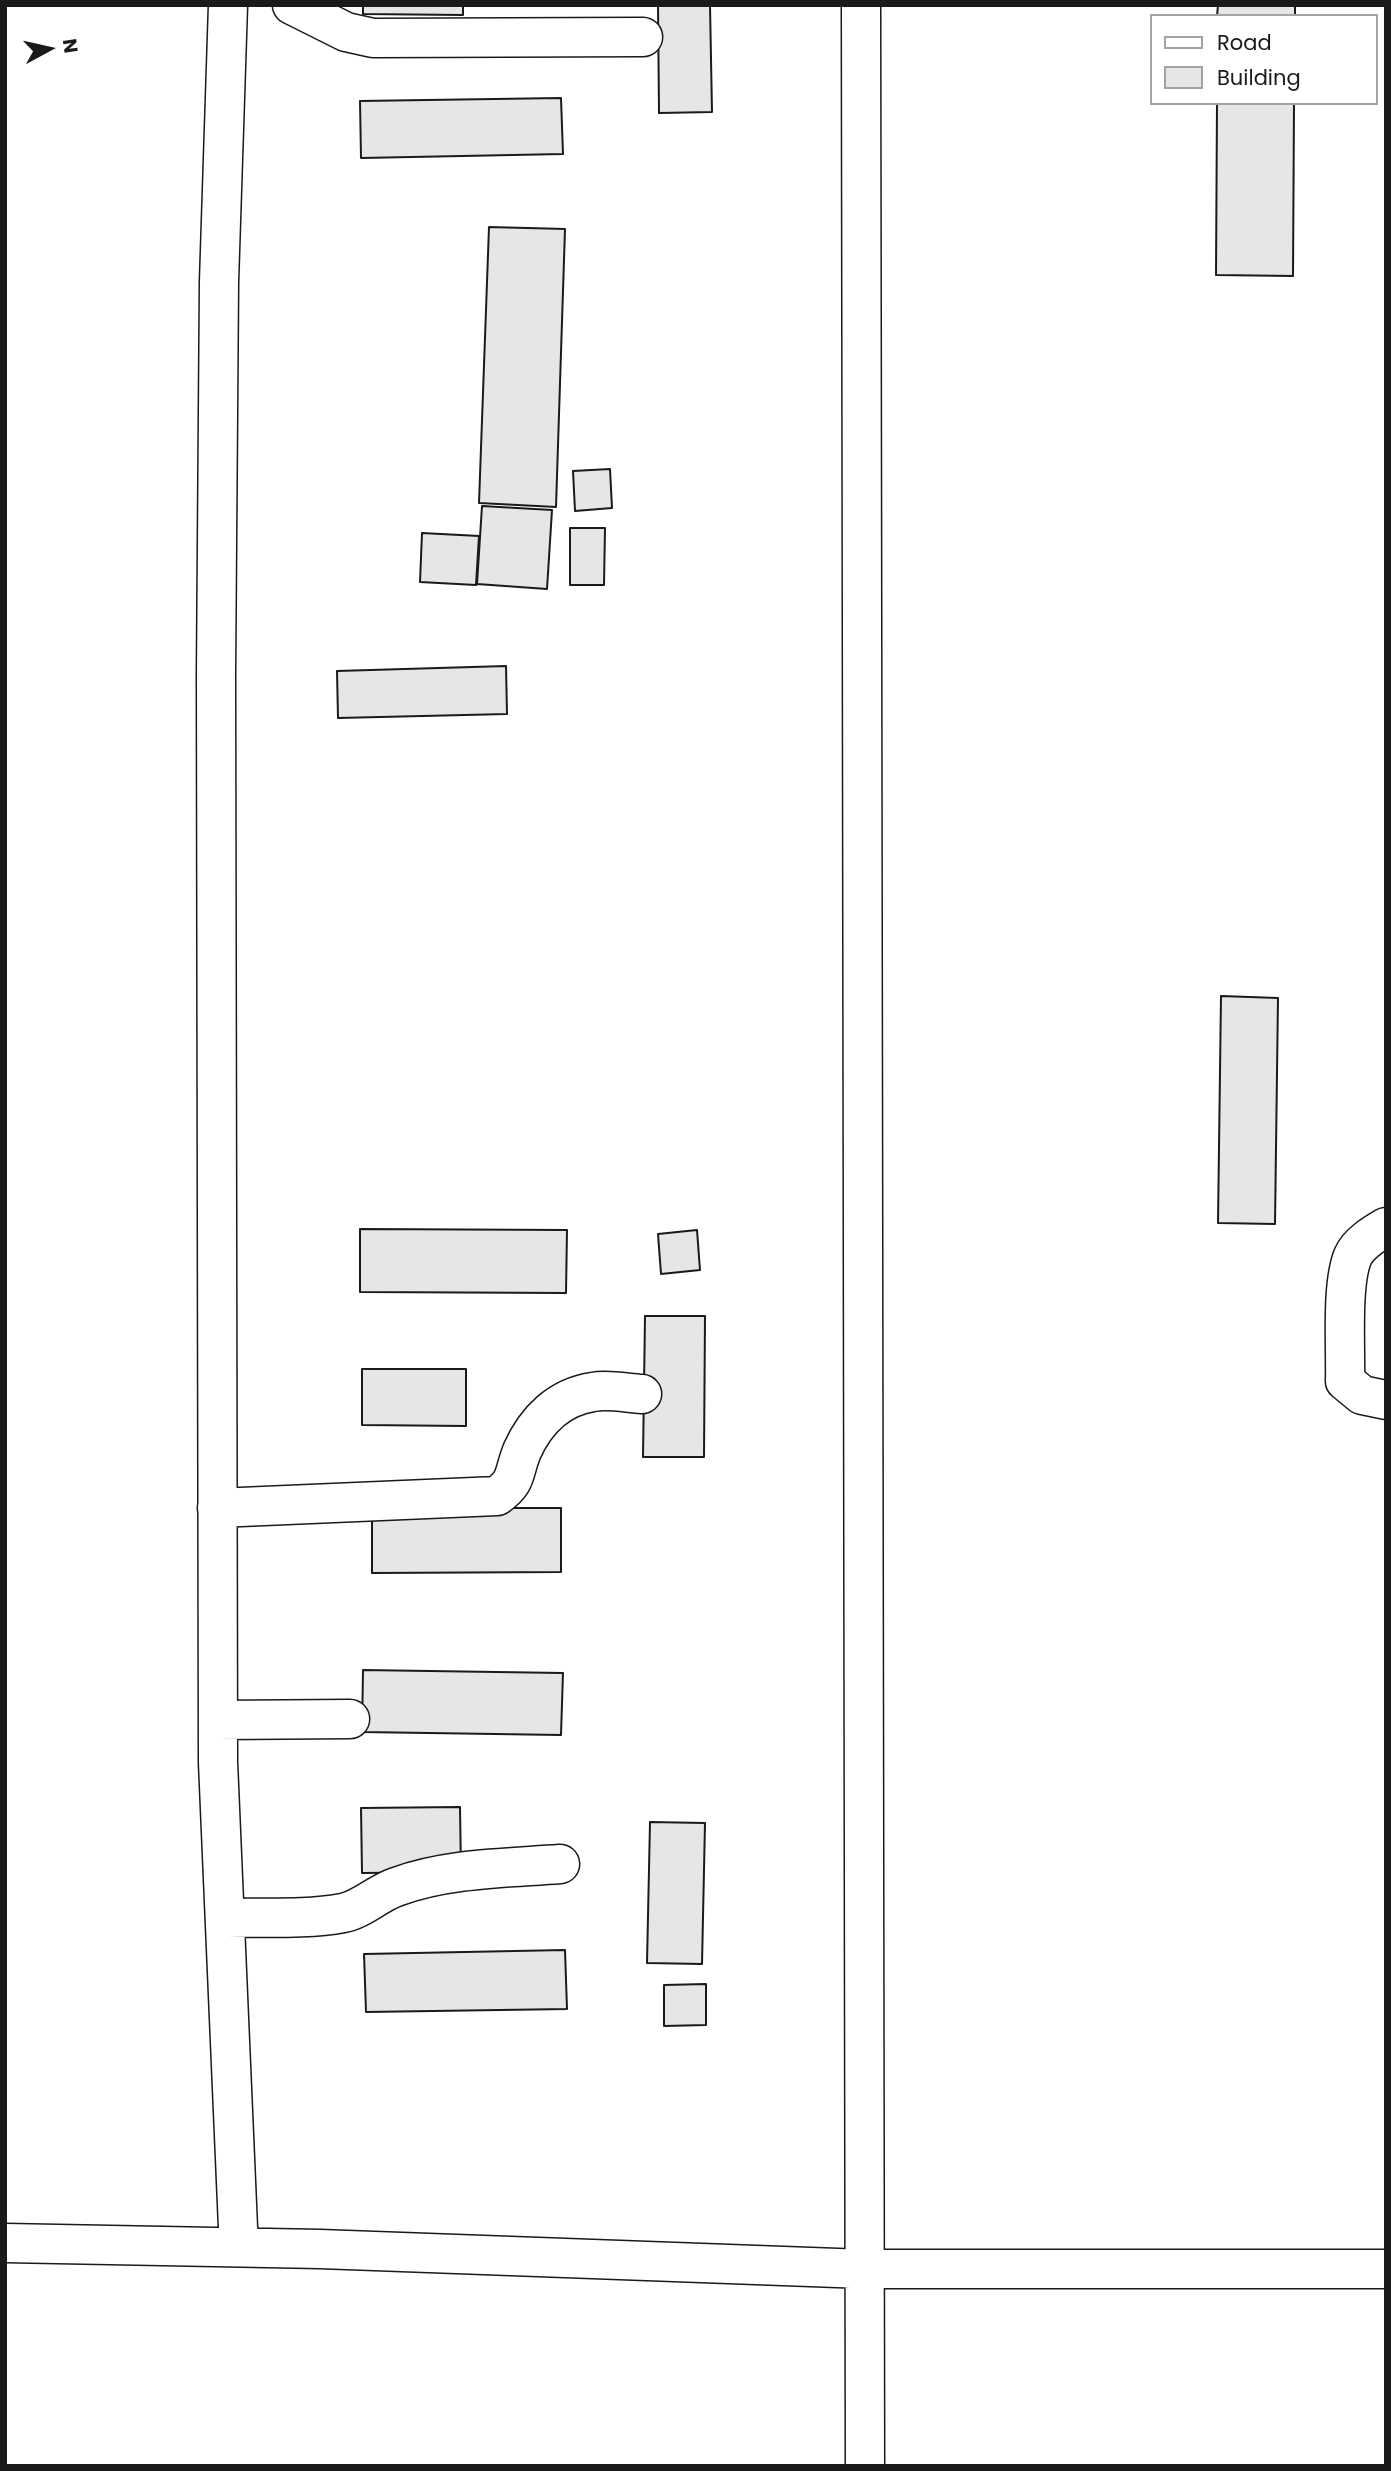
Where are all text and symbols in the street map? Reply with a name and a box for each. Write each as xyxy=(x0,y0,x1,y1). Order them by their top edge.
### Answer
north arrow xyxy=(14,14,84,84)
legend xyxy=(1150,14,1377,105)
text: Road xyxy=(1217,28,1272,57)
text: N xyxy=(56,37,85,55)
text: Building xyxy=(1217,63,1301,92)

